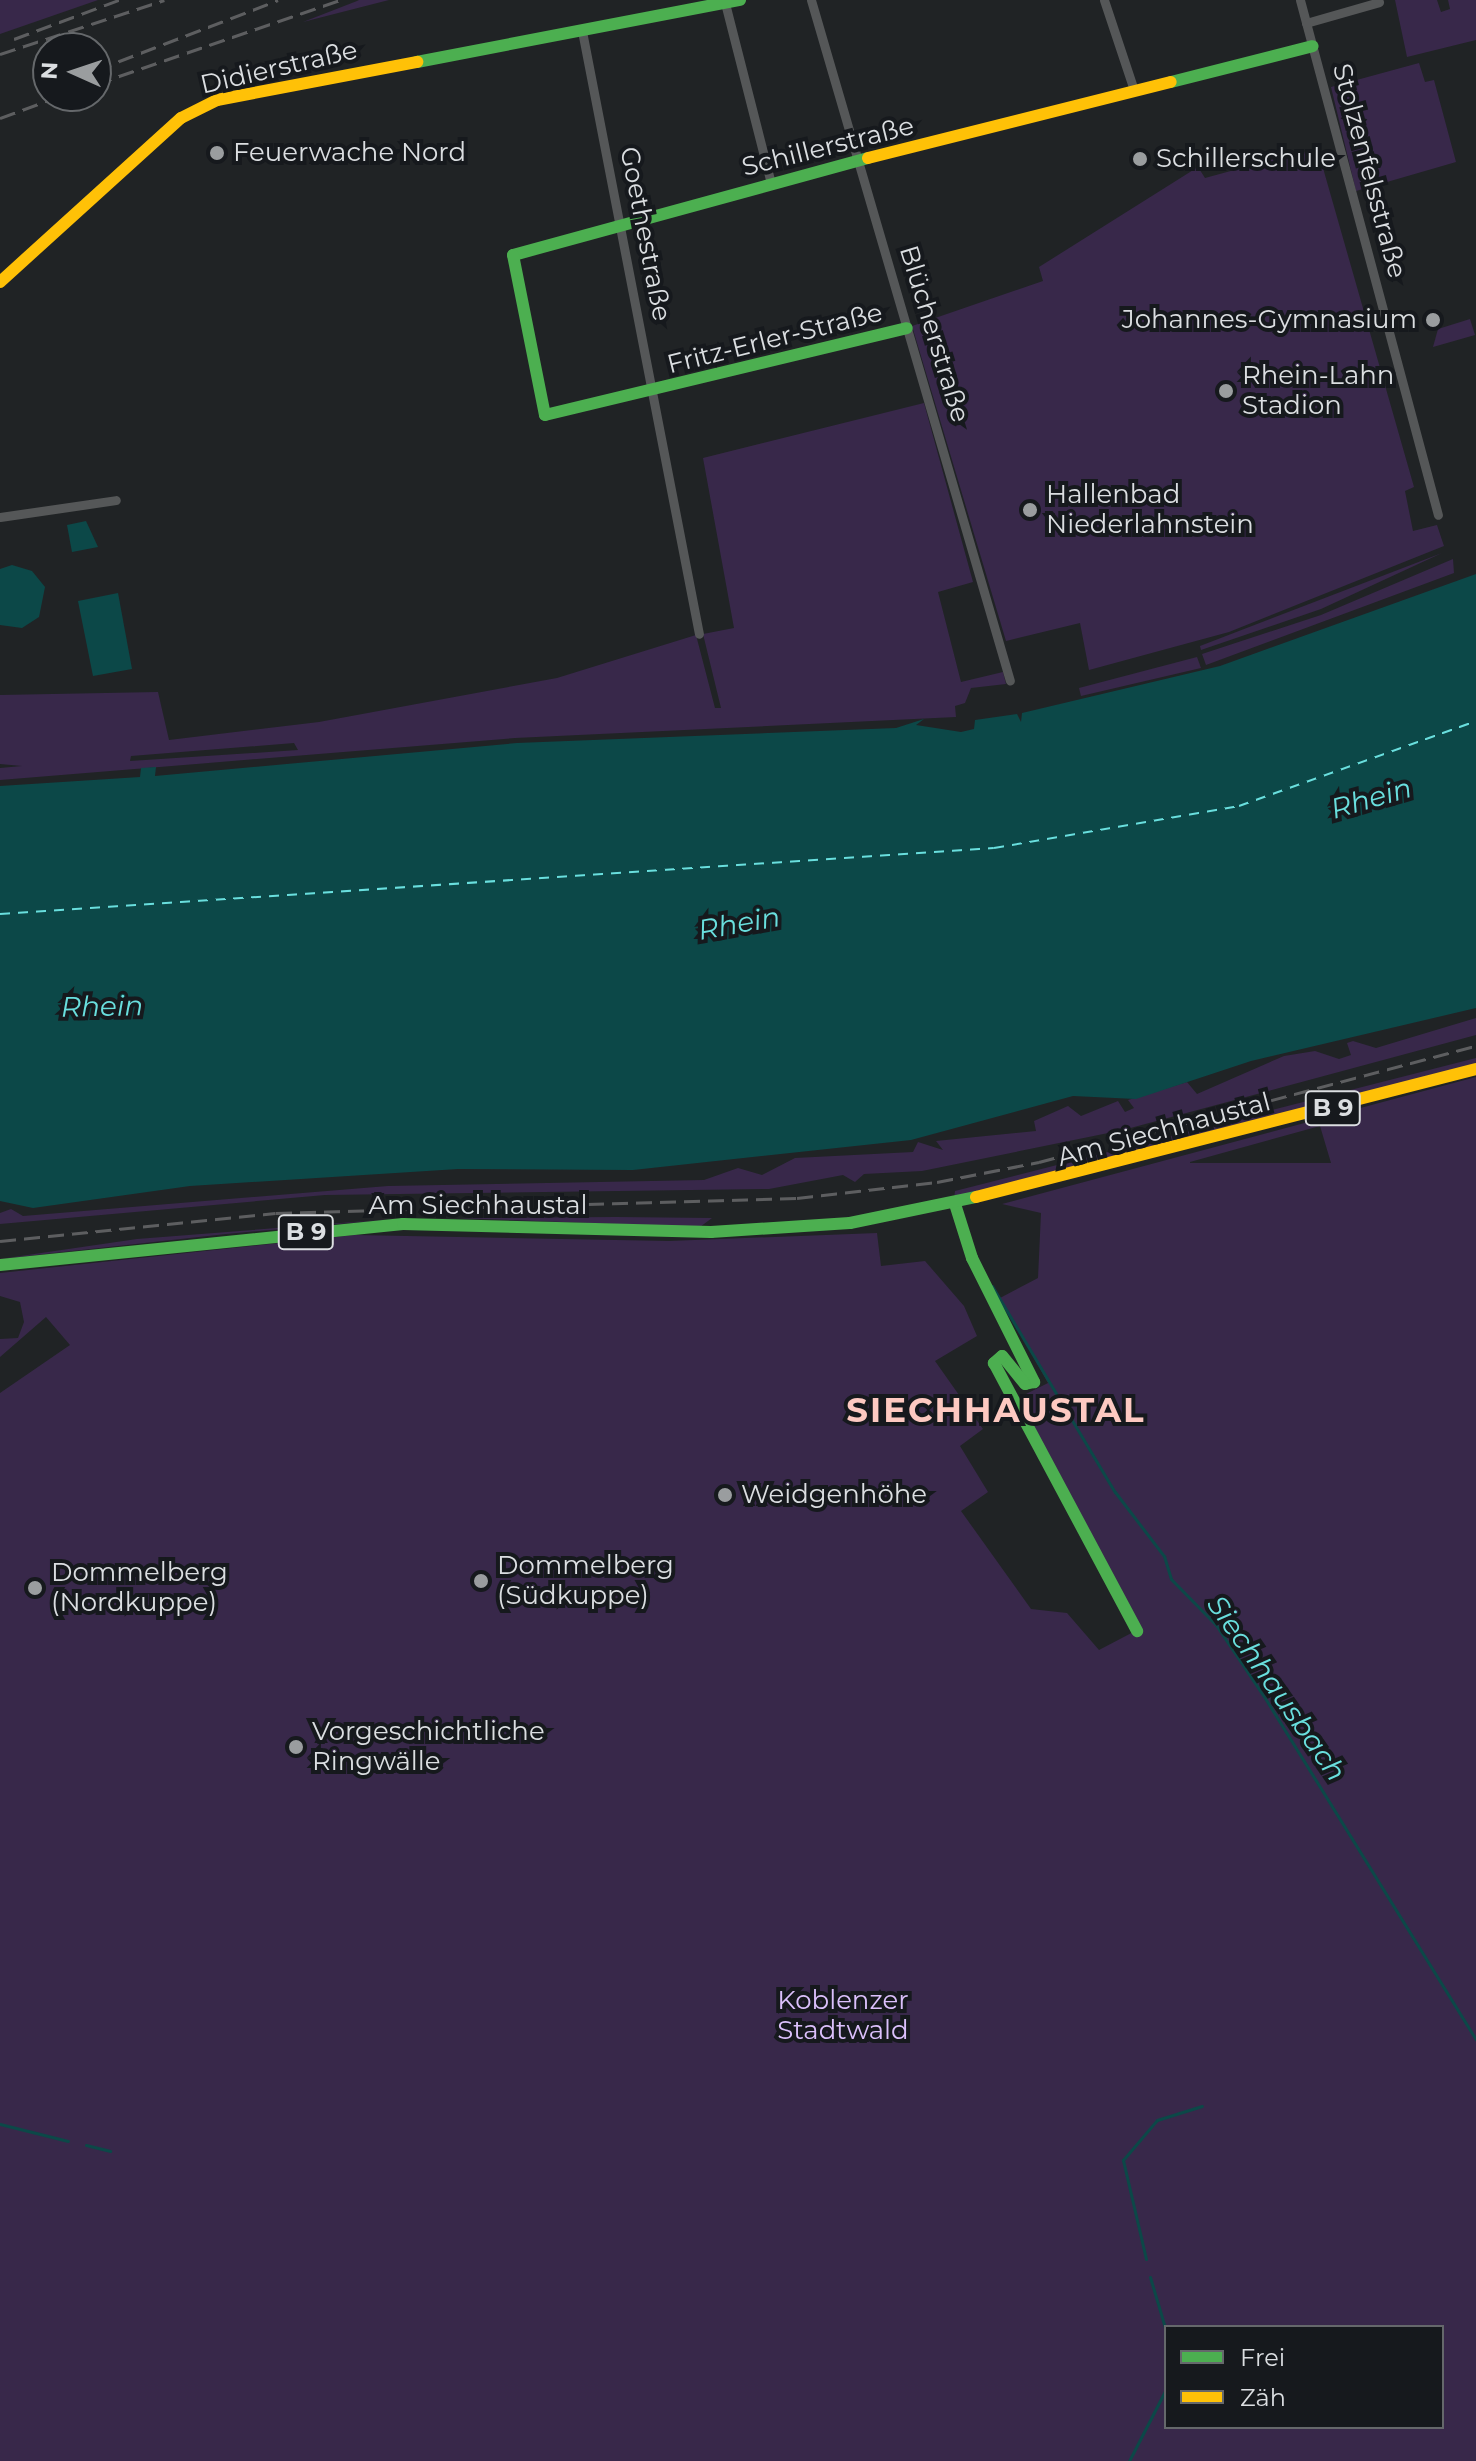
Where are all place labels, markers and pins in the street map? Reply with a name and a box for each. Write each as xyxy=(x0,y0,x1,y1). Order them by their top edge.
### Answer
place label: Feuerwache Nord xyxy=(233,137,466,169)
place label: Schillerschule xyxy=(1156,143,1336,175)
marker: Feuerwache Nord xyxy=(208,144,226,162)
marker: Schillerschule xyxy=(1131,150,1149,168)
place label: Johannes-Gymnasium xyxy=(1122,304,1417,336)
marker: Johannes-Gymnasium xyxy=(1424,311,1442,329)
place label: Rhein-Lahn Stadion xyxy=(1242,360,1394,422)
marker: Rhein-Lahn Stadion xyxy=(1217,382,1235,400)
place label: Hallenbad Niederlahnstein xyxy=(1046,479,1254,540)
marker: Hallenbad Niederlahnstein xyxy=(1021,501,1039,519)
place label: Weidgenhöhe xyxy=(741,1479,927,1511)
marker: Weidgenhöhe xyxy=(716,1486,734,1504)
place label: Dommelberg (Südkuppe) xyxy=(497,1550,674,1612)
place label: Dommelberg (Nordkuppe) xyxy=(51,1557,228,1618)
marker: Dommelberg (Südkuppe) xyxy=(472,1572,490,1590)
marker: Dommelberg (Nordkuppe) xyxy=(26,1579,44,1597)
place label: Vorgeschichtliche Ringwälle xyxy=(312,1716,545,1778)
marker: Vorgeschichtliche Ringwälle xyxy=(287,1738,305,1756)

